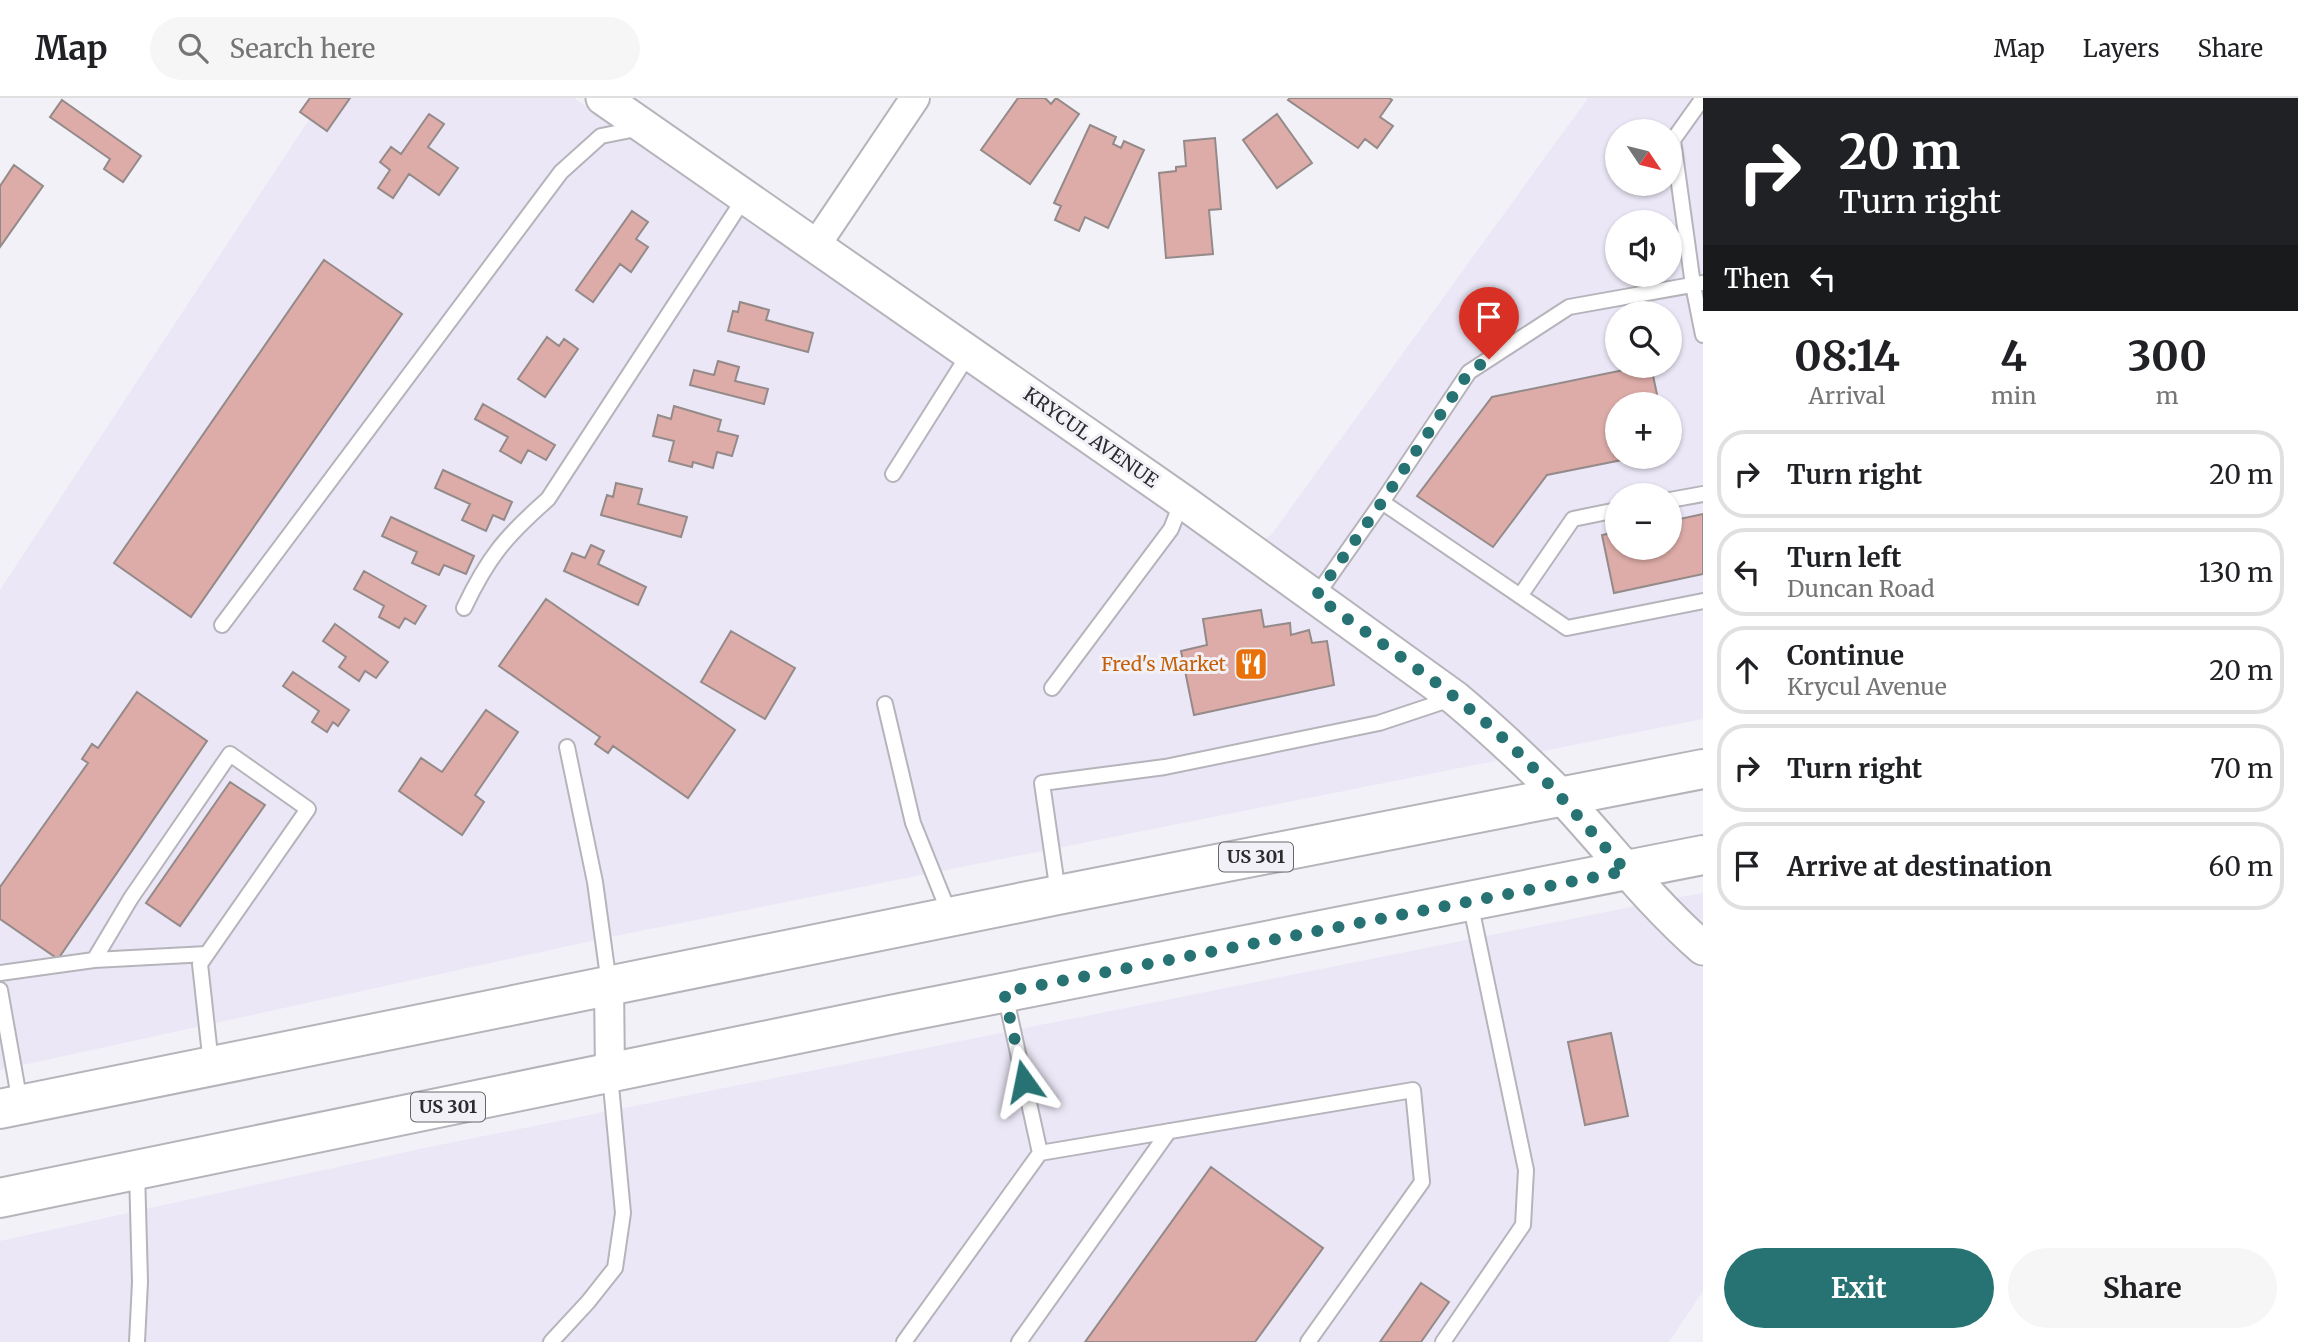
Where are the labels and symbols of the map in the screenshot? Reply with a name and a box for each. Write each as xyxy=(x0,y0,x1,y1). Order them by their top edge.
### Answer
north arrow xyxy=(1605,119,1682,196)
pin xyxy=(1459,287,1519,359)
street label: KRYCUL AVENUE xyxy=(1019,382,1163,492)
restaurant icon: Fred's Market xyxy=(1232,645,1270,683)
place label: Fred's Market xyxy=(1101,652,1227,676)
road number: US 301 xyxy=(1219,842,1293,872)
position arrow xyxy=(987,1044,1061,1118)
road number: US 301 xyxy=(411,1092,485,1122)

